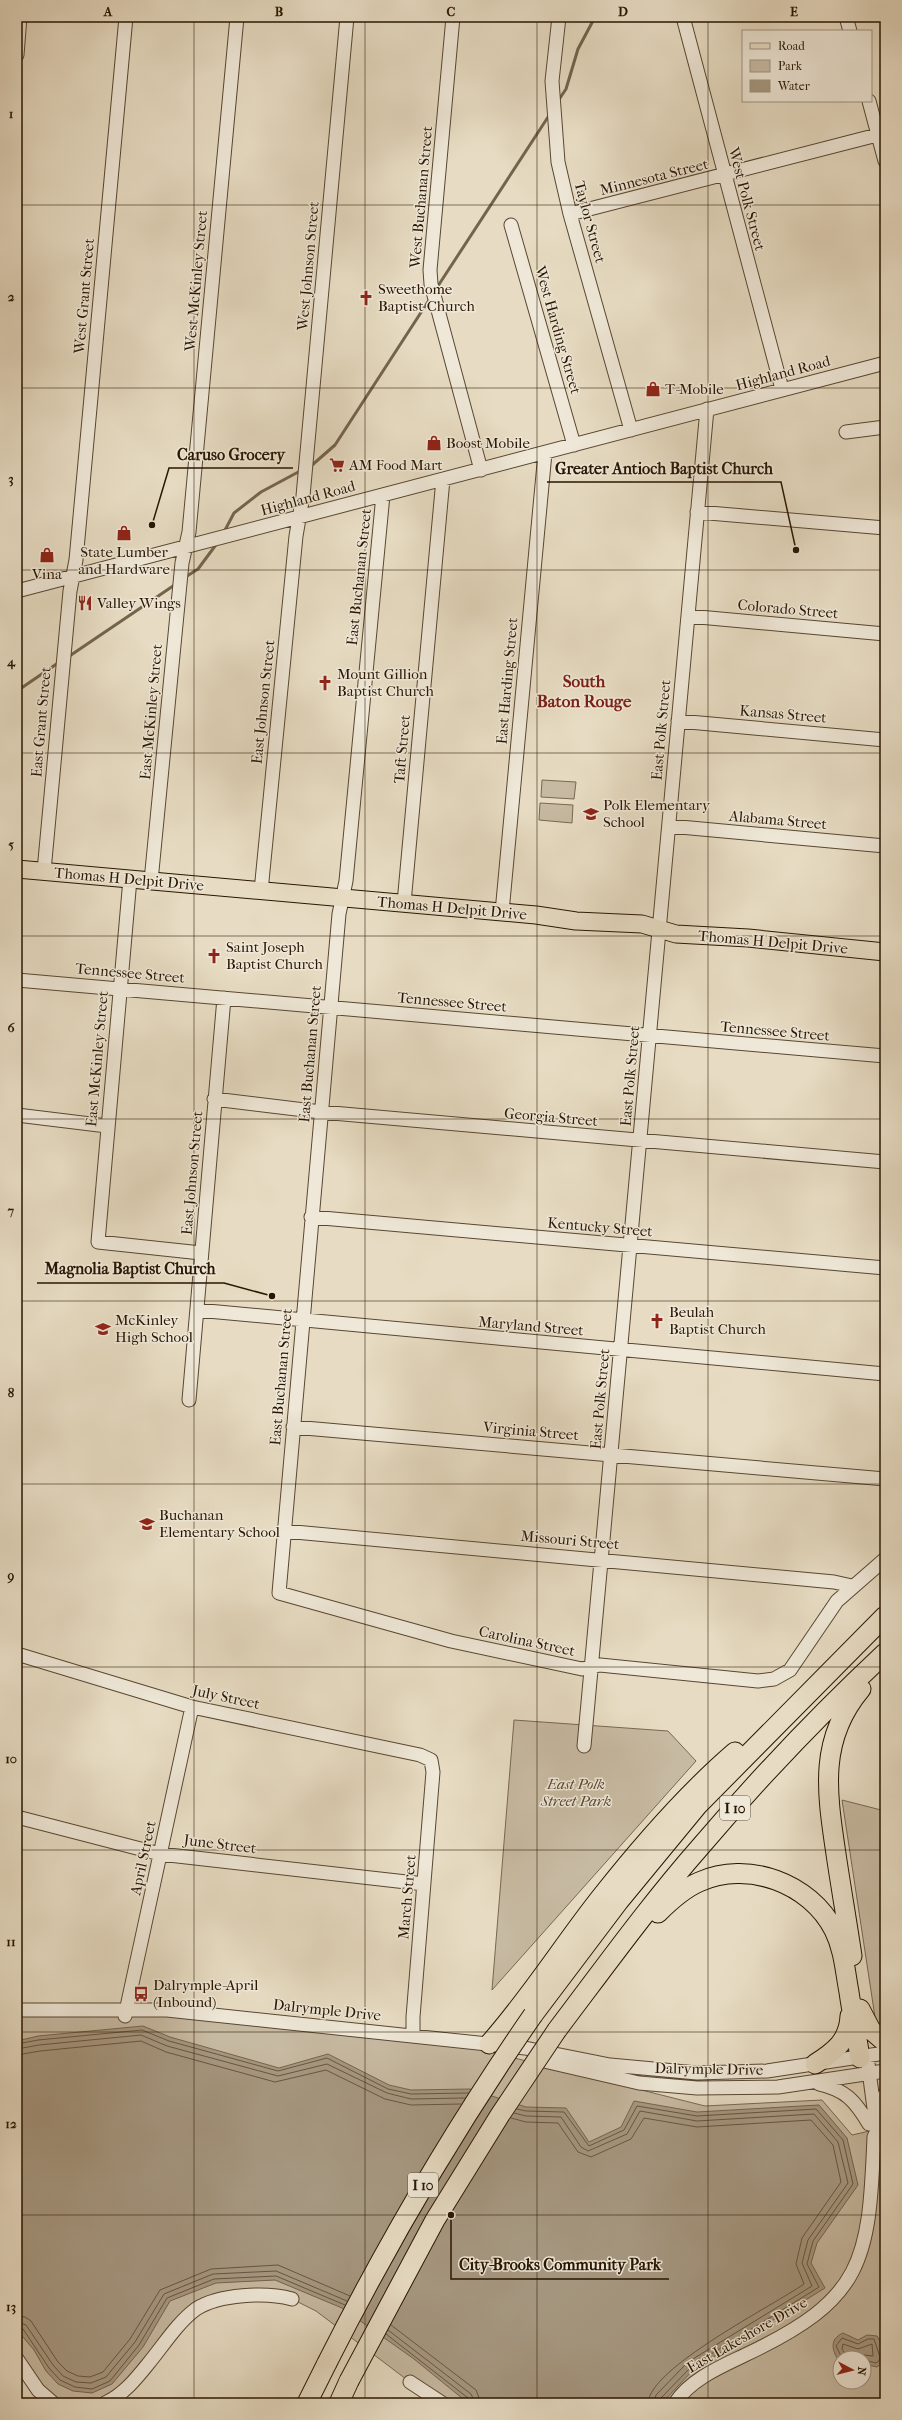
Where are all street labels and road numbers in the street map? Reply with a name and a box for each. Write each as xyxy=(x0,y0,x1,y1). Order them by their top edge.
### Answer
street label: West Buchanan Street xyxy=(406,125,436,270)
street label: West Polk Street xyxy=(724,144,770,253)
street label: Minnesota Street xyxy=(598,155,711,199)
street label: Taylor Street xyxy=(570,179,610,266)
street label: West Johnson Street xyxy=(293,200,323,332)
street label: West McKinley Street xyxy=(181,209,211,353)
street label: West Grant Street xyxy=(70,237,98,356)
street label: West Harding Street xyxy=(531,263,585,397)
street label: Highland Road xyxy=(734,352,833,394)
street label: Highland Road xyxy=(259,477,358,519)
street label: East Buchanan Street xyxy=(343,507,375,646)
street label: Colorado Street xyxy=(737,596,840,622)
street label: East Harding Street xyxy=(492,616,522,745)
street label: East Johnson Street xyxy=(248,638,279,765)
street label: East McKinley Street xyxy=(136,643,166,781)
street label: East Grant Street xyxy=(27,665,55,778)
street label: East Polk Street xyxy=(648,678,674,781)
street label: Kansas Street xyxy=(739,701,828,727)
street label: Taft Street xyxy=(390,713,414,784)
street label: Alabama Street xyxy=(727,807,828,833)
street label: Thomas H Delpit Drive xyxy=(53,863,205,895)
street label: Thomas H Delpit Drive xyxy=(376,892,528,924)
street label: Thomas H Delpit Drive xyxy=(697,926,849,958)
street label: Tennessee Street xyxy=(75,959,186,987)
street label: East Buchanan Street xyxy=(295,984,325,1123)
street label: Tennessee Street xyxy=(397,988,508,1016)
street label: East McKinley Street xyxy=(82,990,112,1128)
street label: Tennessee Street xyxy=(720,1017,831,1045)
street label: East Polk Street xyxy=(617,1024,643,1127)
street label: Georgia Street xyxy=(503,1104,599,1130)
street label: East Johnson Street xyxy=(178,1109,206,1236)
street label: Kentucky Street xyxy=(547,1213,654,1241)
street label: East Buchanan Street xyxy=(266,1307,296,1446)
street label: Maryland Street xyxy=(478,1312,585,1340)
street label: East Polk Street xyxy=(587,1347,613,1450)
street label: Virginia Street xyxy=(481,1418,580,1444)
street label: Missouri Street xyxy=(520,1527,621,1553)
street label: Carolina Street xyxy=(477,1622,577,1660)
street label: July Street xyxy=(190,1681,262,1713)
road number: I 10 xyxy=(720,1796,750,1820)
street label: April Street xyxy=(126,1819,160,1898)
street label: June Street xyxy=(182,1831,258,1857)
street label: March Street xyxy=(394,1853,420,1940)
street label: Dalrymple Drive xyxy=(272,1995,383,2025)
street label: Dalrymple Drive xyxy=(655,2059,764,2079)
road number: I 10 xyxy=(408,2173,438,2197)
street label: East Lakeshore Drive xyxy=(684,2293,811,2377)

